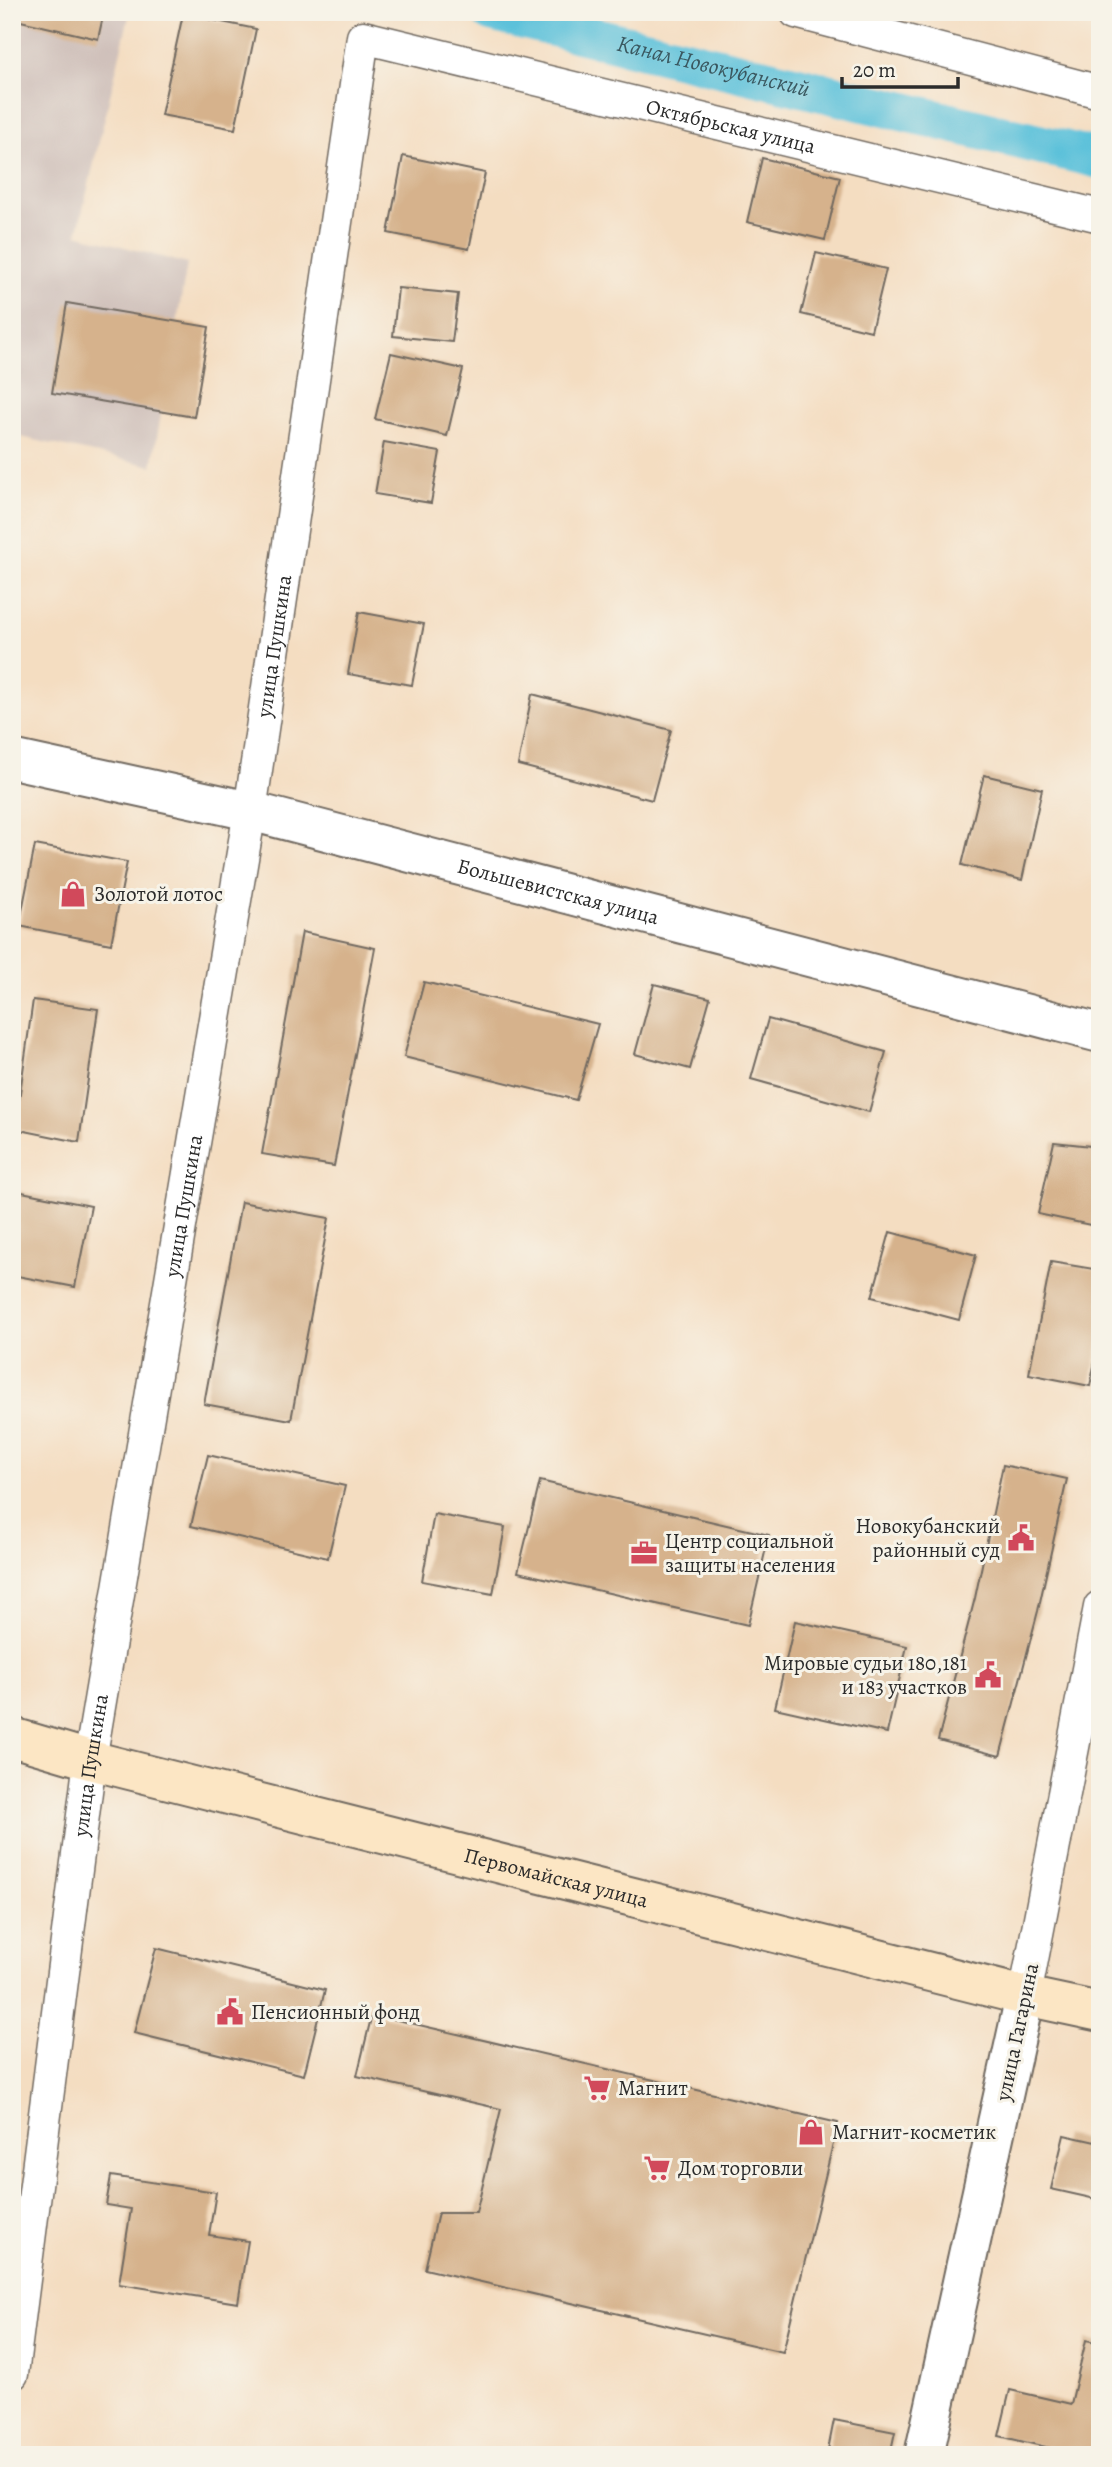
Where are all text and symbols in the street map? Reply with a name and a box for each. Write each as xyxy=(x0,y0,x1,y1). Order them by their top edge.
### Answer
water label: Канал Новокубанский xyxy=(614,27,813,104)
scale bar xyxy=(842,46,958,90)
text: 20 m xyxy=(853,56,896,84)
street label: Октябрьская улица xyxy=(643,92,819,160)
street label: улица Пушкина xyxy=(250,573,298,720)
street label: Большевистская улица xyxy=(454,852,662,931)
shop icon: Золотой лотос xyxy=(58,879,88,909)
place label: Золотой лотос xyxy=(94,880,223,908)
street label: улица Пушкина xyxy=(158,1132,209,1280)
place label: Новокубанский районный суд xyxy=(855,1512,1000,1564)
public building icon: Новокубанский районный суд xyxy=(1006,1523,1036,1553)
place label: Центр социальной защиты населения xyxy=(665,1527,836,1579)
office icon: Центр социальной защиты населения xyxy=(629,1538,659,1568)
place label: Мировые судьи 180,181 и 183 участков xyxy=(764,1649,967,1701)
public building icon: Мировые судьи 180,181 и 183 участков xyxy=(973,1660,1003,1690)
street label: улица Пушкина xyxy=(66,1691,115,1839)
street label: Первомайская улица xyxy=(461,1841,651,1914)
street label: улица Гагарина xyxy=(989,1960,1045,2104)
public building icon: Пенсионный фонд xyxy=(215,1997,245,2027)
place label: Пенсионный фонд xyxy=(251,1998,420,2026)
supermarket icon: Магнит xyxy=(582,2073,612,2103)
place label: Магнит xyxy=(618,2074,688,2102)
shop icon: Магнит-косметик xyxy=(796,2117,826,2147)
place label: Магнит-косметик xyxy=(832,2118,996,2146)
supermarket icon: Дом торговли xyxy=(642,2153,672,2183)
place label: Дом торговли xyxy=(678,2154,803,2182)

